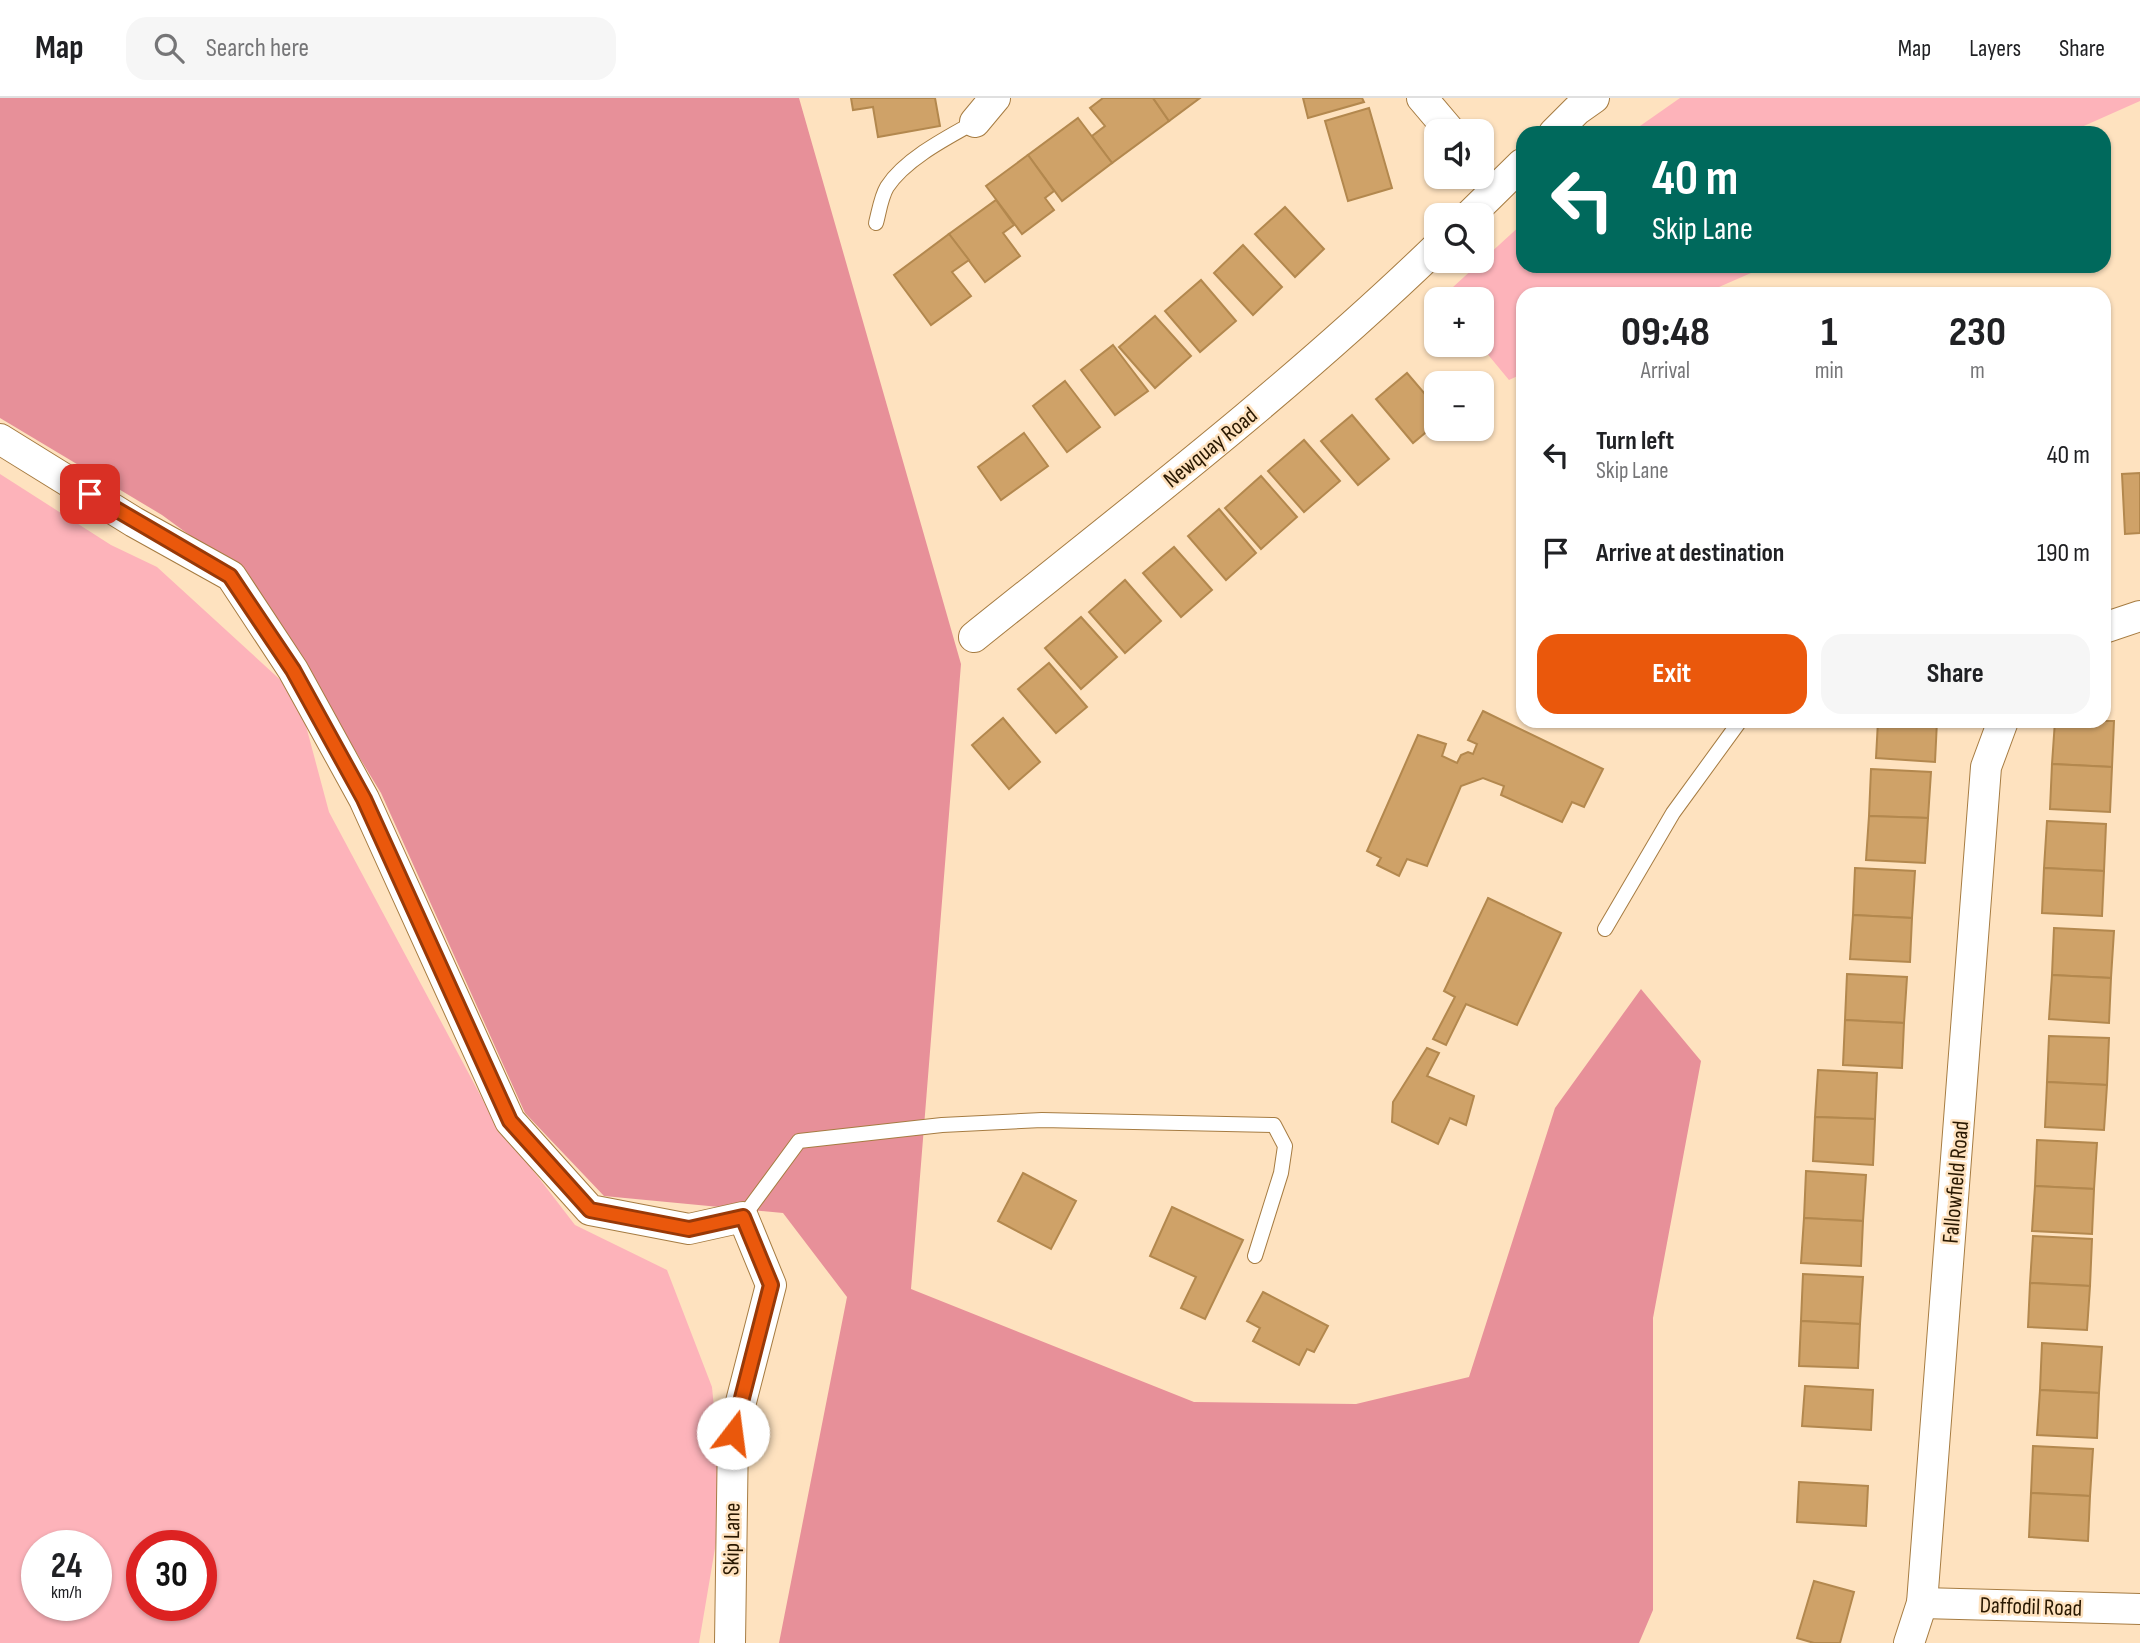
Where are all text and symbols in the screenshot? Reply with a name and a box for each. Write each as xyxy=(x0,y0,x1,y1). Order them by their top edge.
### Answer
search box xyxy=(126,17,616,80)
text: Map xyxy=(35,28,84,68)
icon: search xyxy=(150,29,188,67)
text: Search here xyxy=(206,33,309,64)
text: Map xyxy=(1898,34,1931,63)
text: Layers xyxy=(1969,34,2021,63)
text: Share xyxy=(2059,34,2105,63)
map controls xyxy=(1424,119,1494,441)
button: sound xyxy=(1424,119,1494,189)
text: 40 m xyxy=(1652,150,1738,209)
icon: left xyxy=(1537,154,1628,245)
button: search xyxy=(1424,203,1494,273)
text: Skip Lane xyxy=(1652,210,1753,249)
button: + xyxy=(1424,287,1494,357)
text: 09:48 xyxy=(1621,307,1710,358)
text: 1 xyxy=(1821,307,1837,358)
text: 230 xyxy=(1949,307,2006,358)
text: Arrival xyxy=(1641,357,1690,385)
text: min xyxy=(1815,357,1844,385)
text: m xyxy=(1970,357,1985,385)
button: − xyxy=(1424,371,1494,441)
street label: Newquay Road xyxy=(1158,402,1263,494)
text: Turn left xyxy=(1596,426,1674,457)
icon: left xyxy=(1537,436,1575,474)
text: 40 m xyxy=(2047,440,2090,471)
text: Skip Lane xyxy=(1596,457,1669,485)
pin xyxy=(60,464,120,524)
icon: arrive xyxy=(71,475,109,513)
icon: arrive xyxy=(1537,534,1575,572)
text: Arrive at destination xyxy=(1596,538,1784,569)
text: 190 m xyxy=(2037,538,2090,569)
button: Exit xyxy=(1537,634,1807,714)
button: Share xyxy=(1821,634,2090,714)
street label: Fallowfield Road xyxy=(1937,1119,1975,1245)
position arrow xyxy=(696,1396,770,1470)
street label: Skip Lane xyxy=(717,1503,747,1576)
speed limit sign: 30 xyxy=(126,1530,217,1621)
text: 24 xyxy=(51,1545,82,1588)
text: km/h xyxy=(51,1582,82,1603)
street label: Daffodil Road xyxy=(1979,1591,2083,1623)

